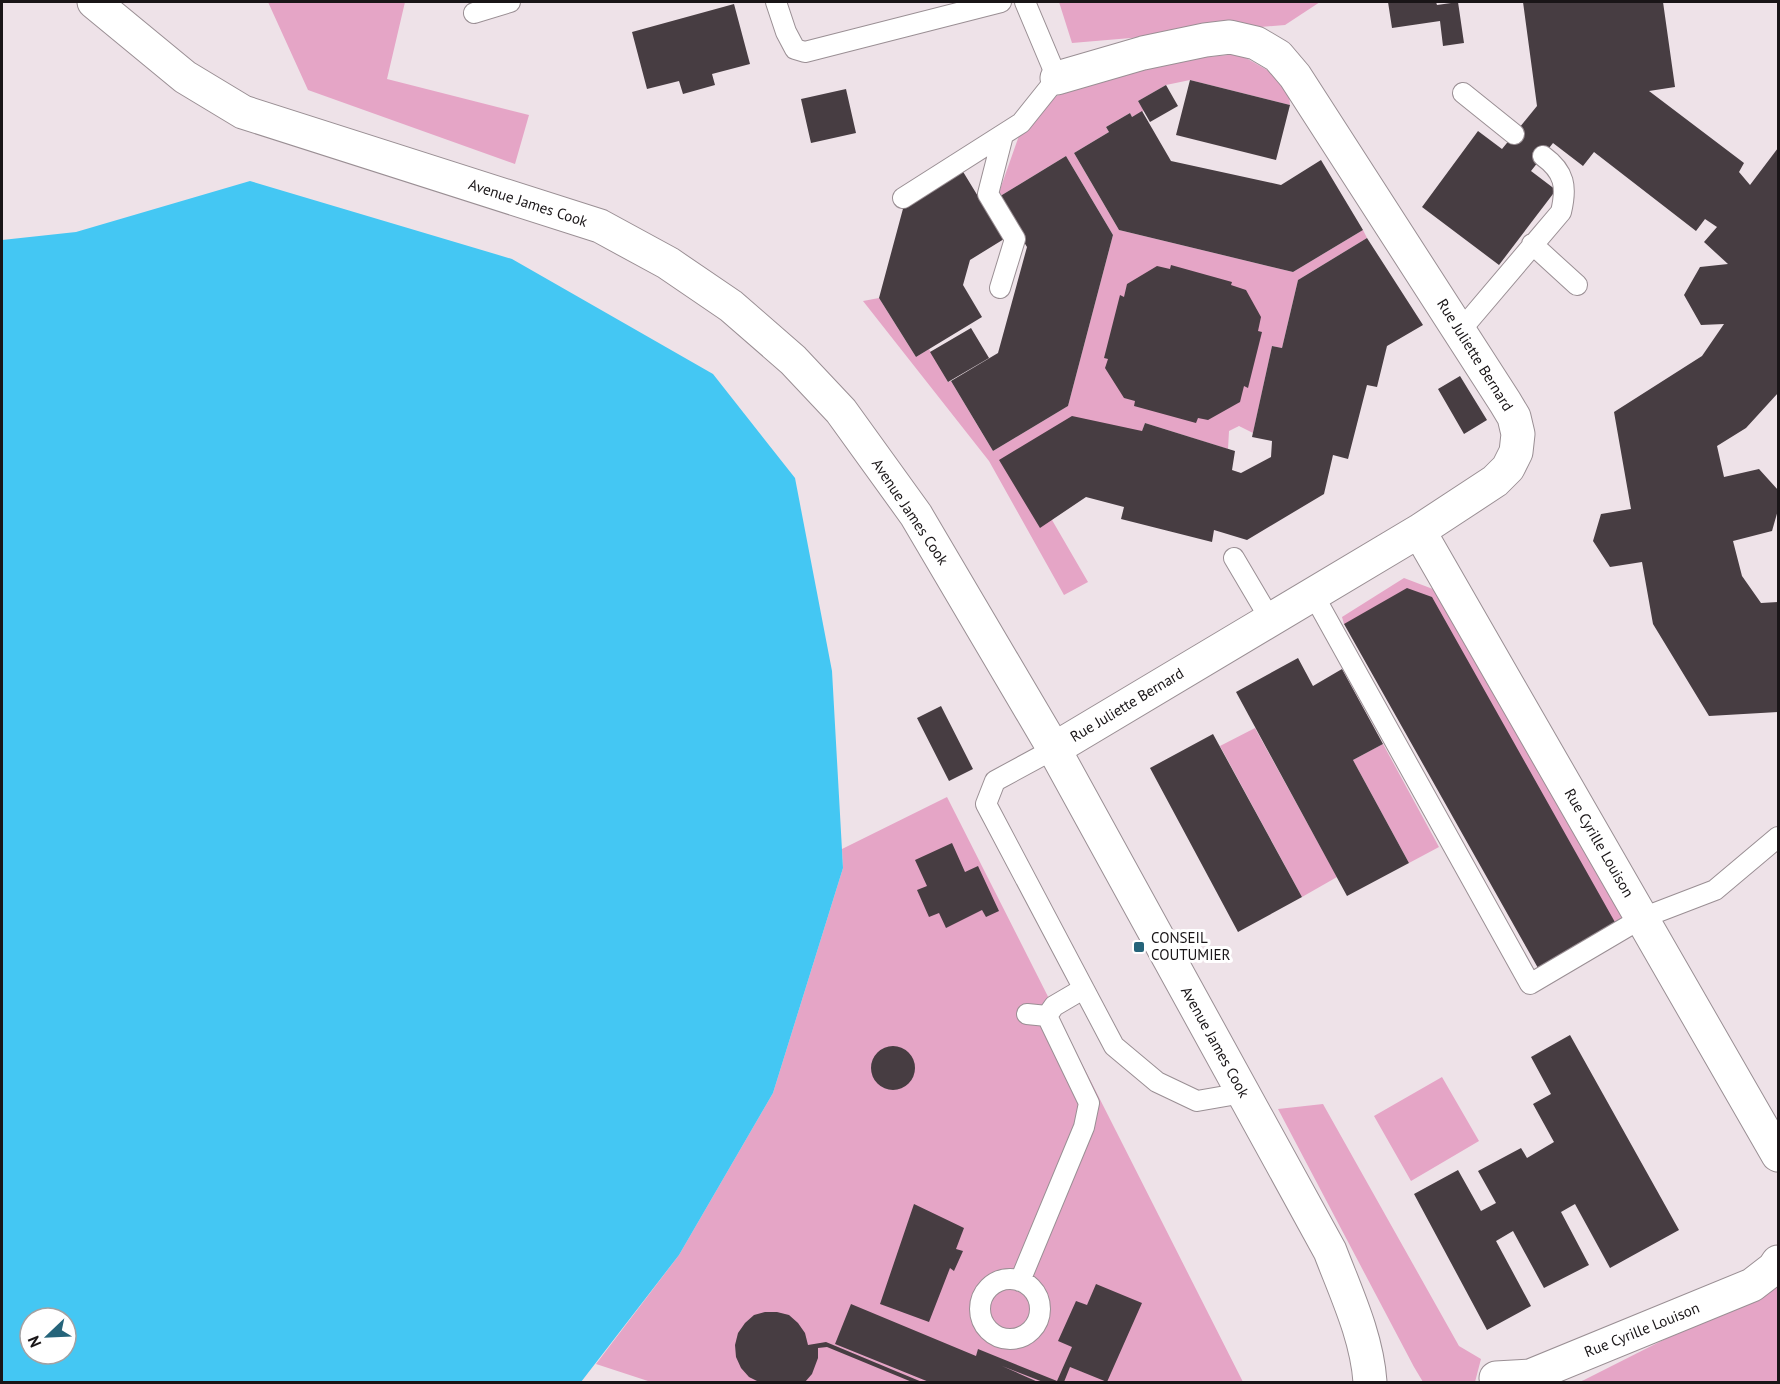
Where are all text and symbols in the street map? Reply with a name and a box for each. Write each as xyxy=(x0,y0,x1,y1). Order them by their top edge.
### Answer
street label: Avenue James Cook xyxy=(466,174,591,231)
street label: Rue Juliette Bernard xyxy=(1433,295,1518,414)
street label: Avenue James Cook xyxy=(868,455,953,569)
street label: Rue Juliette Bernard xyxy=(1067,663,1187,746)
street label: Rue Cyrille Louison xyxy=(1561,785,1638,901)
place label: CONSEIL COUTUMIER xyxy=(1151,928,1231,964)
marker: CONSEIL COUTUMIER xyxy=(1132,940,1146,954)
street label: Avenue James Cook xyxy=(1177,983,1254,1101)
street label: Rue Cyrille Louison xyxy=(1581,1298,1702,1361)
north arrow xyxy=(18,1306,78,1366)
text: N xyxy=(23,1333,45,1351)

